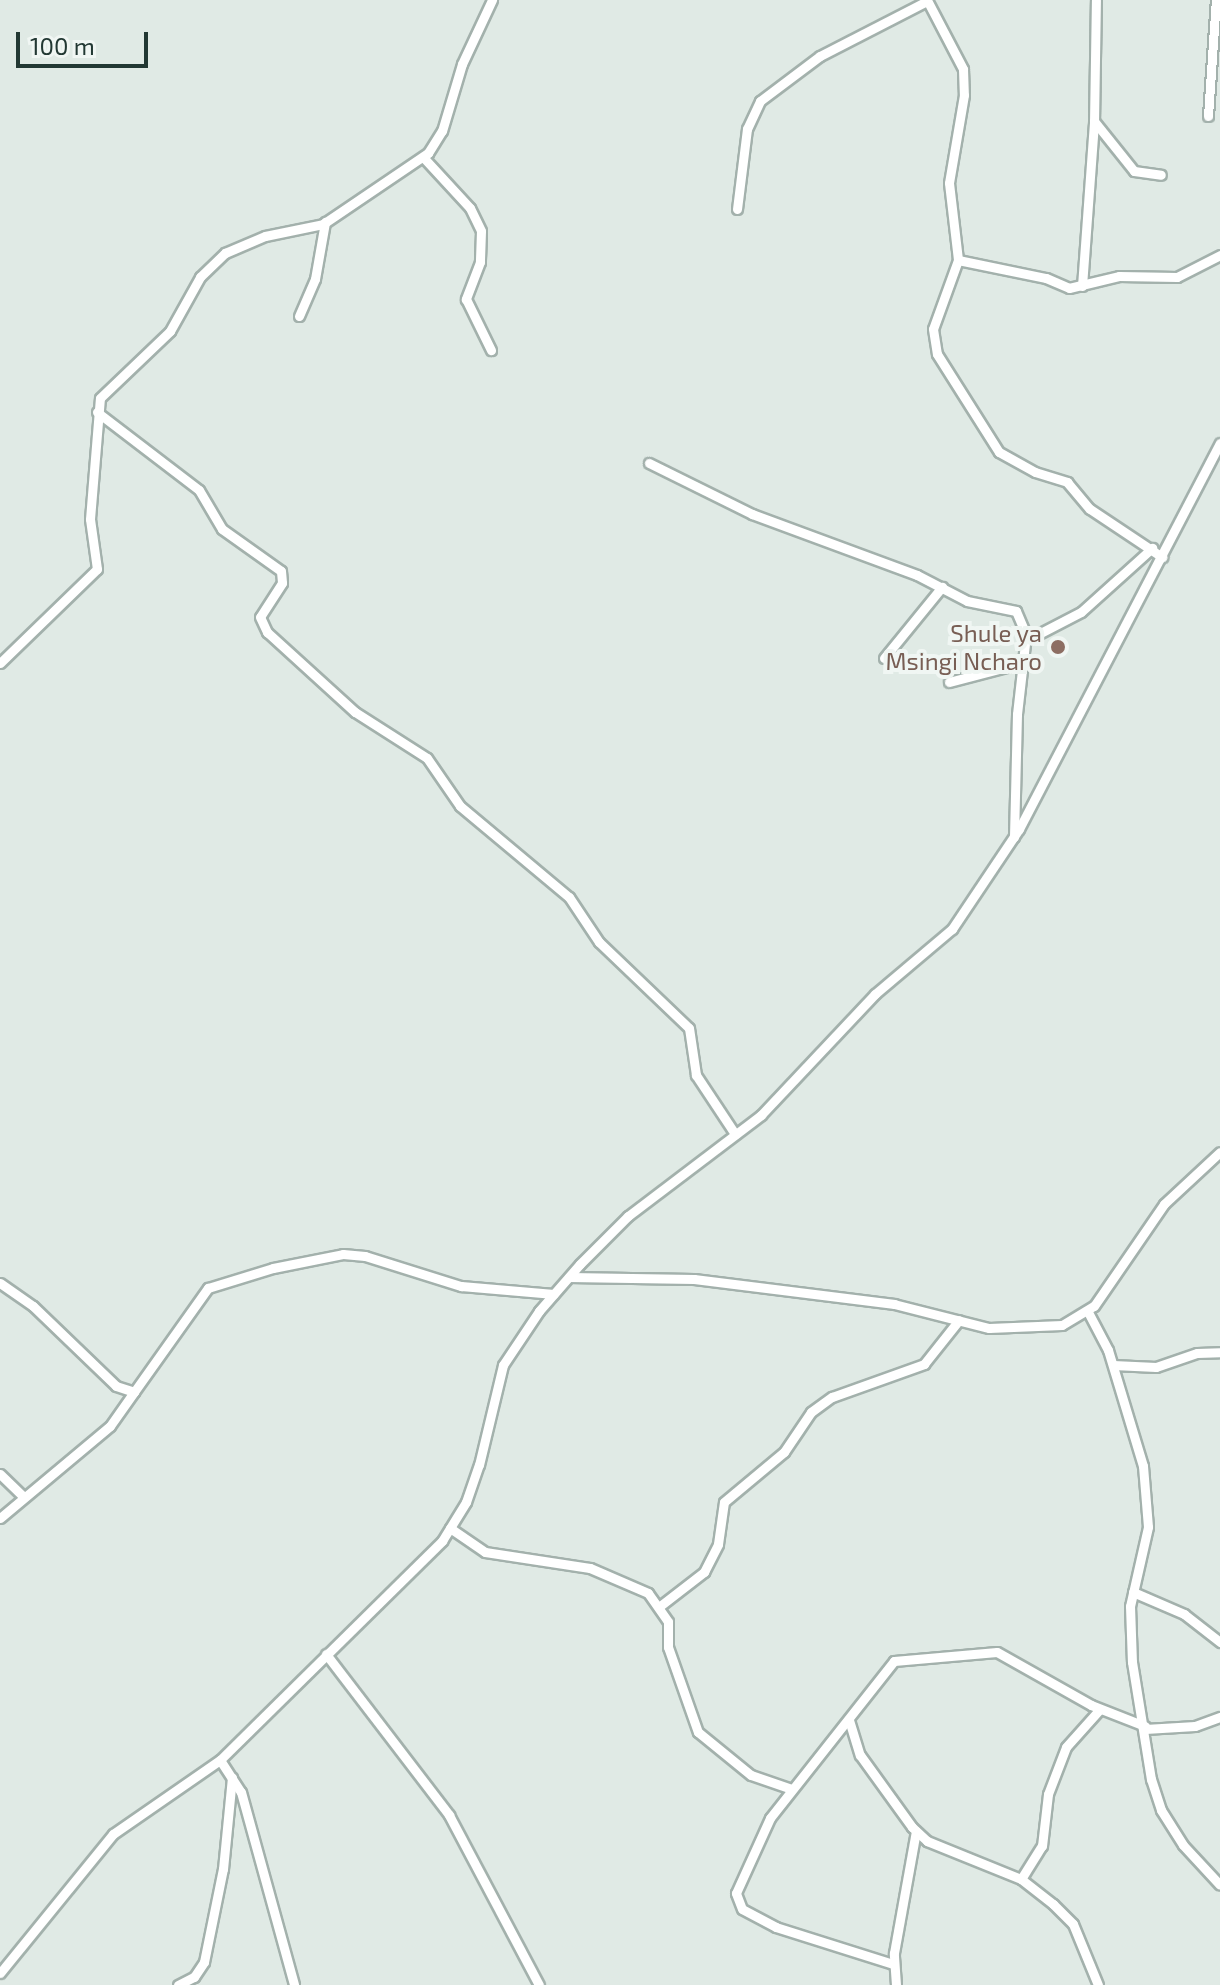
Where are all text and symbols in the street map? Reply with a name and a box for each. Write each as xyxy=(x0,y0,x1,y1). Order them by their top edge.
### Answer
scale bar xyxy=(20,16,152,66)
text: 100 m xyxy=(30,31,95,60)
place label: Shule ya Msingi Ncharo xyxy=(885,619,1042,675)
marker: Shule ya Msingi Ncharo xyxy=(1049,638,1067,656)

